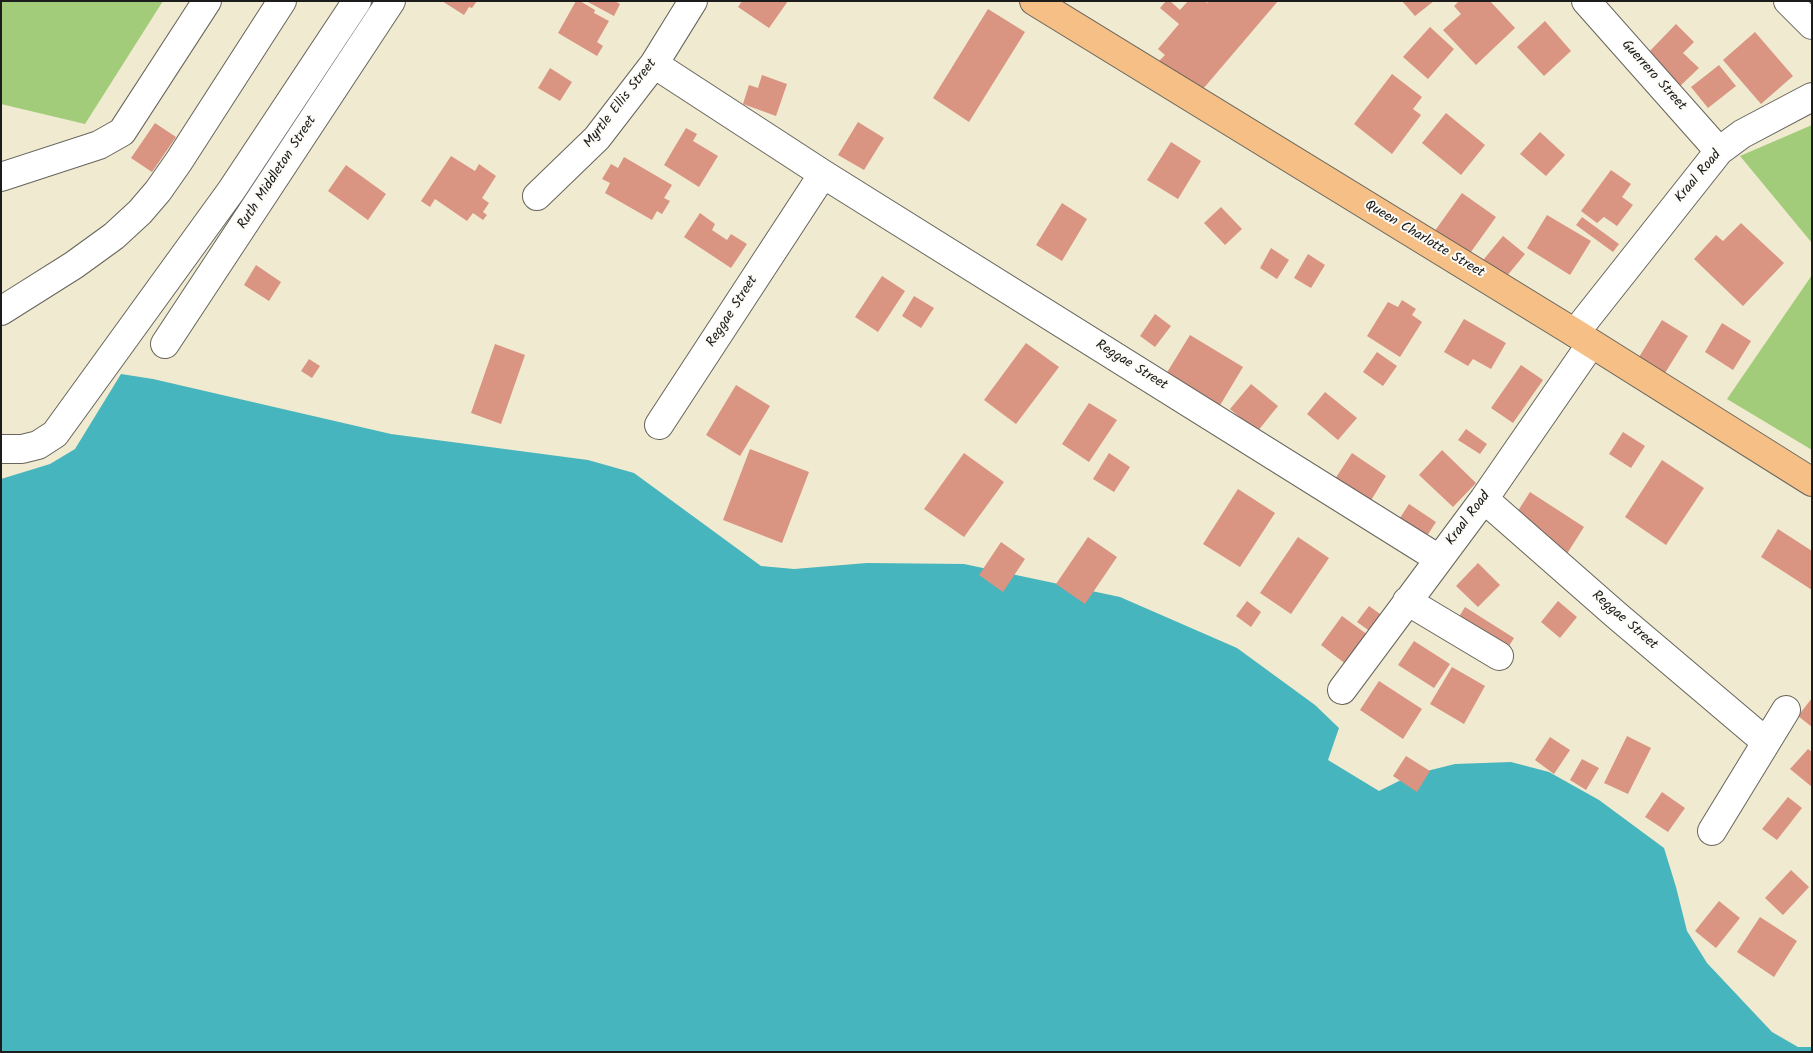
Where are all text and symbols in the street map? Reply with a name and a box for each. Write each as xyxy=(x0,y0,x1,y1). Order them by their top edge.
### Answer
street label: Guerrero Street xyxy=(1617,37,1689,115)
street label: Myrtle Ellis Street xyxy=(581,56,661,152)
street label: Ruth Middleton Street xyxy=(235,113,321,233)
street label: Kraal Road xyxy=(1672,147,1726,207)
street label: Queen Charlotte Street xyxy=(1361,198,1487,282)
street label: Reggae Street xyxy=(704,273,762,351)
street label: Reggae Street xyxy=(1092,337,1170,395)
street label: Kraal Road xyxy=(1443,489,1495,549)
street label: Reggae Street xyxy=(1588,588,1660,654)

